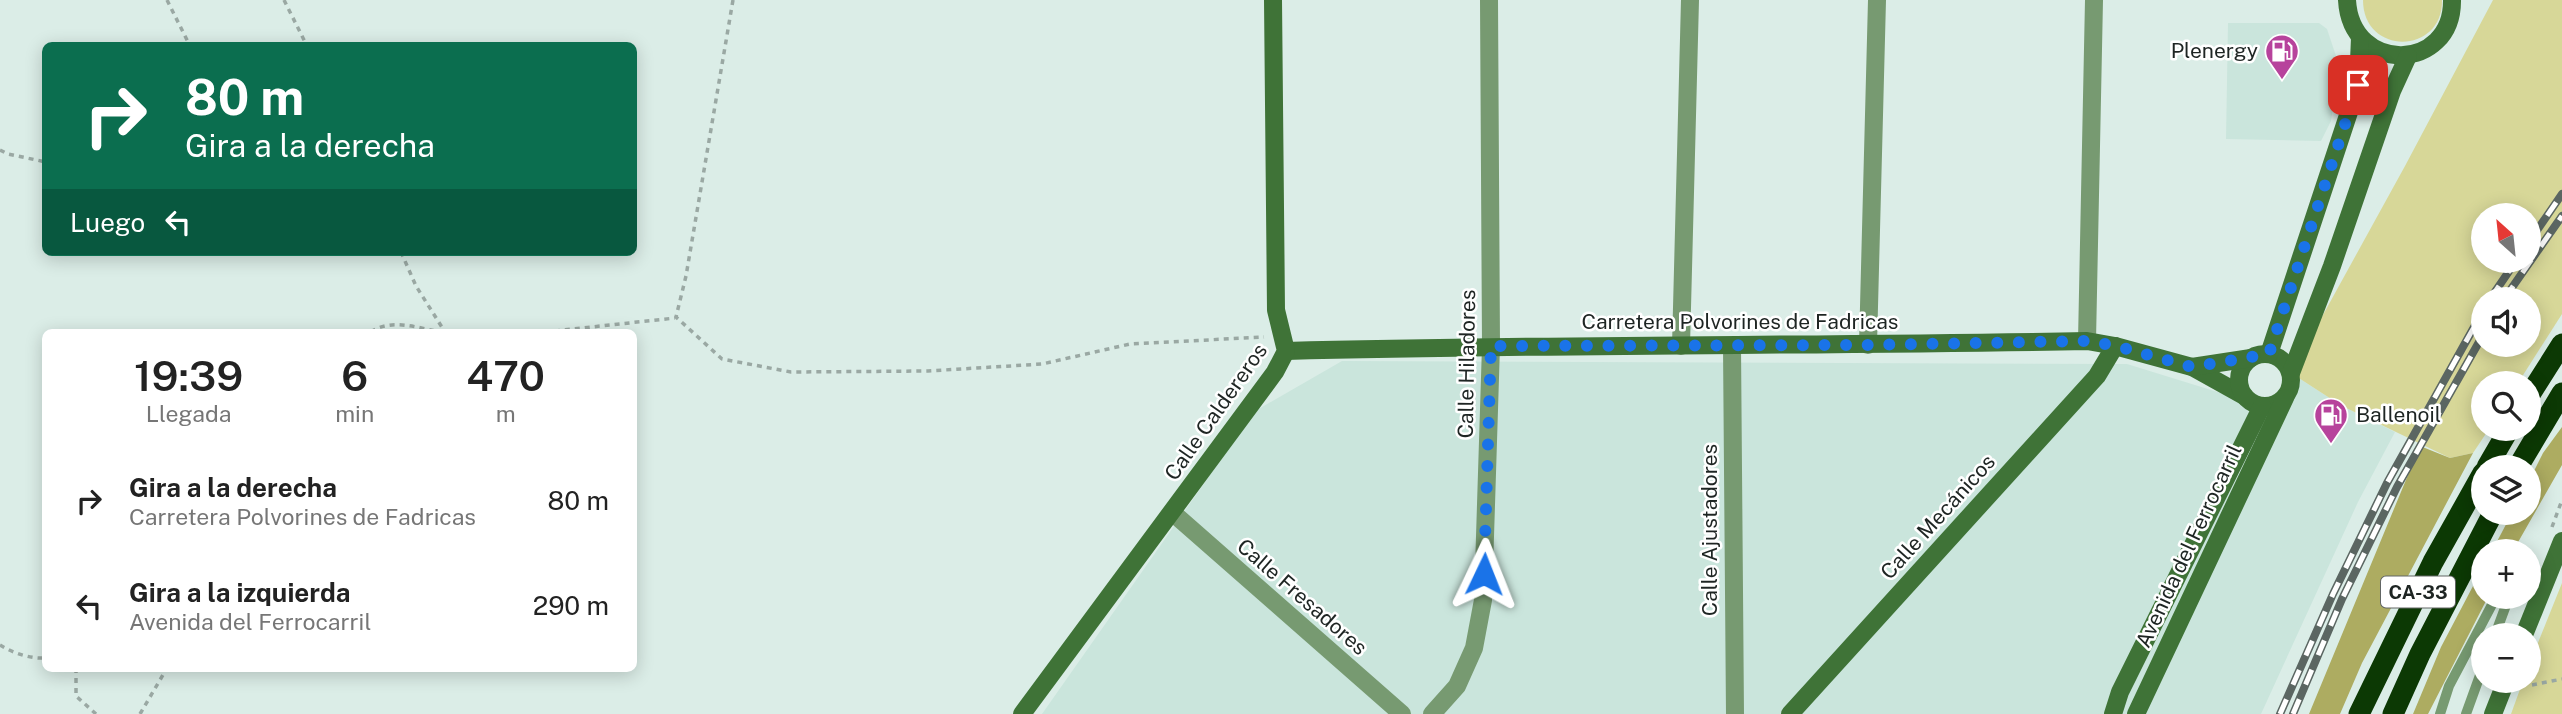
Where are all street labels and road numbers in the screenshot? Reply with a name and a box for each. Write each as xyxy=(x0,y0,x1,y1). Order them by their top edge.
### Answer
street label: Calle Hiladores xyxy=(1453,289,1480,439)
street label: Carretera Polvorines de Fadricas xyxy=(1582,309,1898,334)
street label: Calle Caldereros xyxy=(1159,338,1272,485)
street label: Avenida del Ferrocarril xyxy=(2130,440,2247,651)
street label: Calle Ajustadores xyxy=(1697,444,1722,616)
street label: Calle Mecánicos xyxy=(1875,449,2000,584)
street label: Calle Fresadores xyxy=(1232,533,1372,660)
road number: CA-33 xyxy=(2381,576,2455,608)

